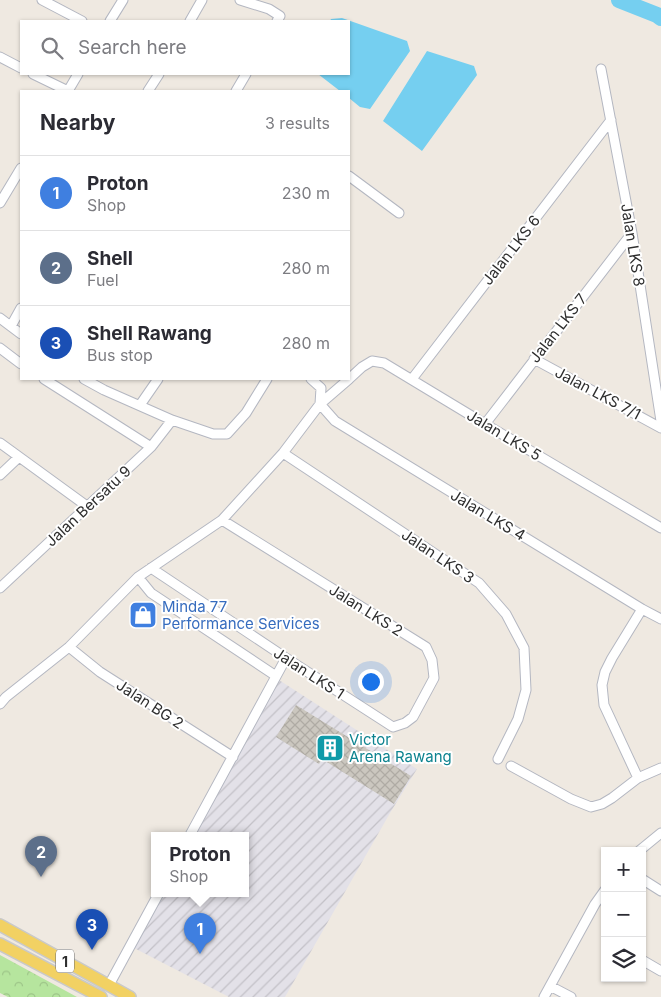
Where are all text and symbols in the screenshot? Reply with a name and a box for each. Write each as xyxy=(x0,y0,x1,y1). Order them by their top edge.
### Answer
search box xyxy=(20,20,350,75)
icon: search xyxy=(38,34,66,62)
text: Search here xyxy=(78,36,187,59)
text: Nearby xyxy=(40,110,115,135)
text: 3 results xyxy=(265,113,330,133)
text: Proton xyxy=(87,172,149,195)
text: 1 xyxy=(53,183,59,203)
text: 230 m xyxy=(282,183,330,203)
text: Shop xyxy=(87,195,126,215)
street label: Jalan LKS 8 xyxy=(617,202,649,288)
street label: Jalan LKS 6 xyxy=(478,211,544,289)
text: Shell xyxy=(87,247,133,270)
text: 2 xyxy=(51,258,61,278)
text: 280 m xyxy=(282,258,330,278)
text: Fuel xyxy=(87,270,119,290)
street label: Jalan LKS 7 xyxy=(525,289,591,367)
text: Shell Rawang xyxy=(87,322,212,345)
text: 3 xyxy=(51,333,61,353)
text: 280 m xyxy=(282,333,330,353)
text: Bus stop xyxy=(87,345,153,365)
street label: Jalan LKS 7/1 xyxy=(552,362,644,424)
street label: Jalan LKS 5 xyxy=(463,405,545,465)
street label: Jalan Bersatu 9 xyxy=(41,462,135,550)
street label: Jalan LKS 4 xyxy=(447,485,529,545)
street label: Jalan LKS 3 xyxy=(398,525,478,587)
street label: Jalan LKS 2 xyxy=(326,580,406,640)
place label: Minda 77 Performance Services xyxy=(162,597,320,633)
shop icon: Minda 77 Performance Services xyxy=(128,600,158,630)
street label: Jalan LKS 1 xyxy=(270,643,348,703)
your location xyxy=(358,669,384,695)
street label: Jalan BG 2 xyxy=(113,675,187,733)
place label: Victor Arena Rawang xyxy=(349,730,452,766)
building icon: Victor Arena Rawang xyxy=(315,733,345,763)
popup xyxy=(151,832,249,897)
pin: 2 xyxy=(25,836,57,877)
text: Proton xyxy=(169,843,231,866)
map controls xyxy=(601,847,646,982)
button: + xyxy=(601,847,646,892)
text: Shop xyxy=(169,866,208,886)
button: − xyxy=(601,892,646,937)
pin: 3 xyxy=(76,909,108,950)
pin: 1 xyxy=(184,913,216,954)
button: layers xyxy=(601,937,646,982)
road number: 1 xyxy=(56,949,74,972)

